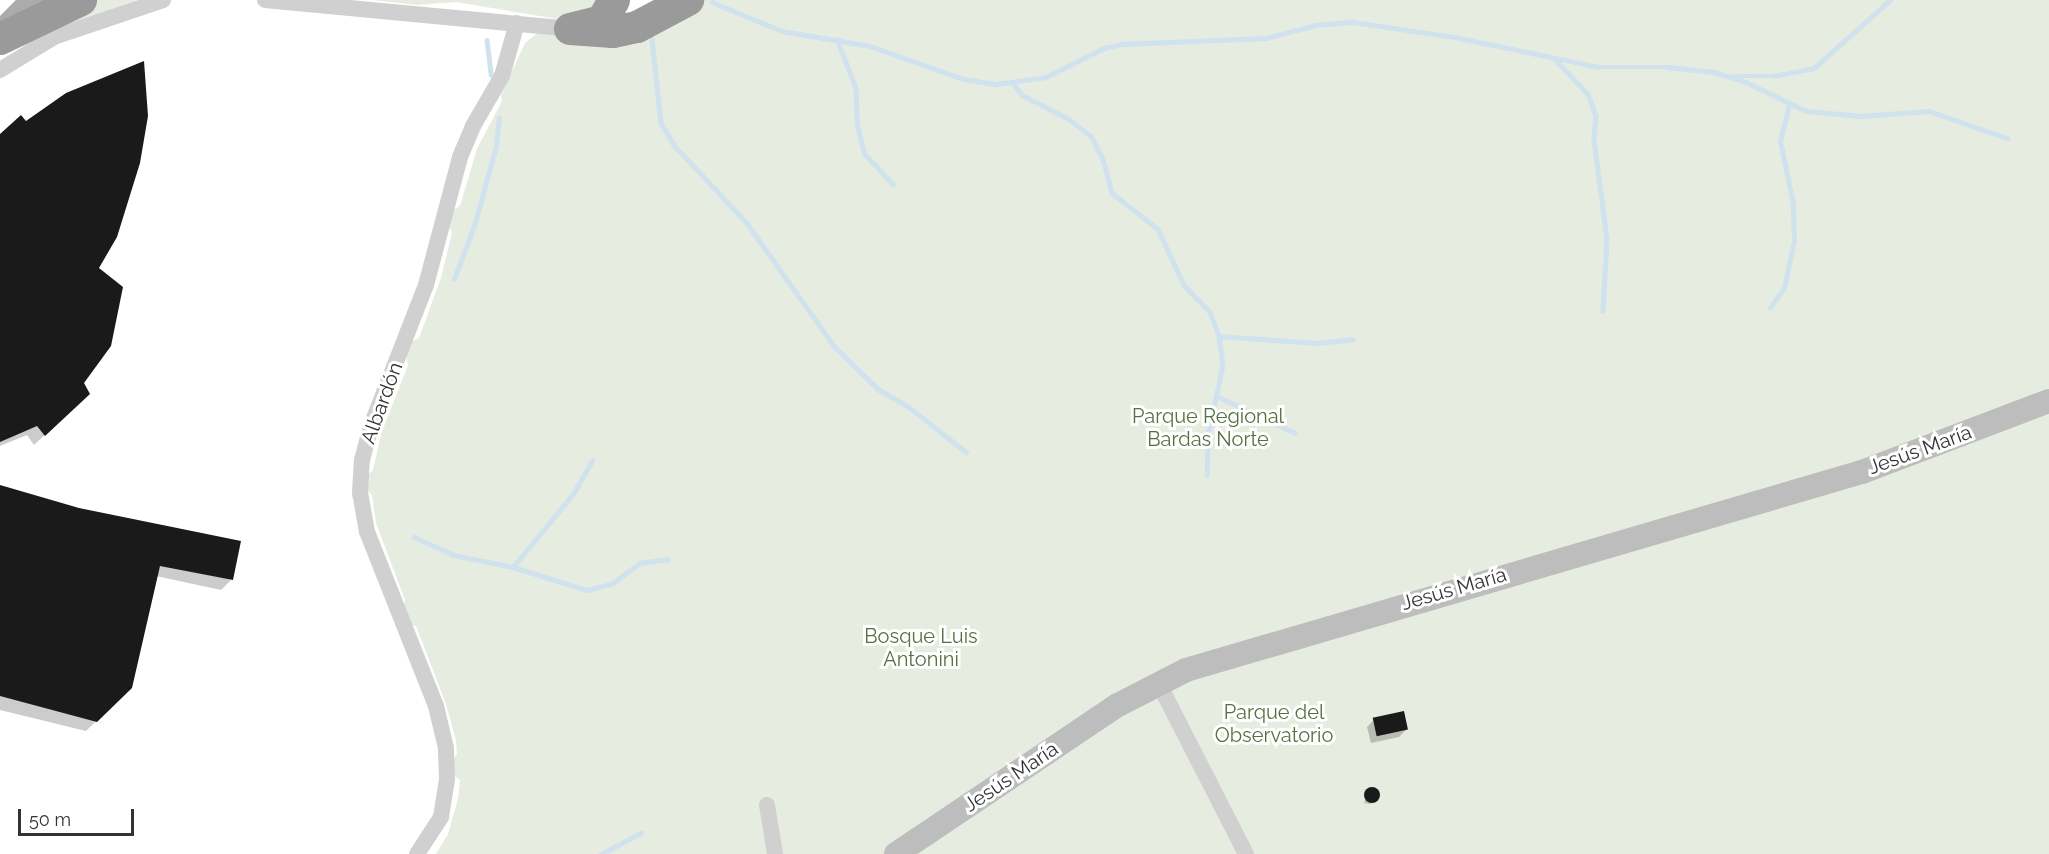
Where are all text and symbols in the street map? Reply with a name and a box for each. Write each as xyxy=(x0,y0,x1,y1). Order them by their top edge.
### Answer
street label: Albardón xyxy=(356,359,408,447)
park label: Parque Regional Bardas Norte xyxy=(1132,404,1284,451)
street label: Jesús María xyxy=(1865,420,1975,480)
street label: Jesús María xyxy=(1399,563,1509,615)
park label: Bosque Luis Antonini xyxy=(864,624,978,671)
park label: Parque del Observatorio xyxy=(1215,700,1333,747)
street label: Jesús María xyxy=(959,737,1063,817)
scale bar xyxy=(21,797,136,835)
text: 50 m xyxy=(29,809,71,830)

